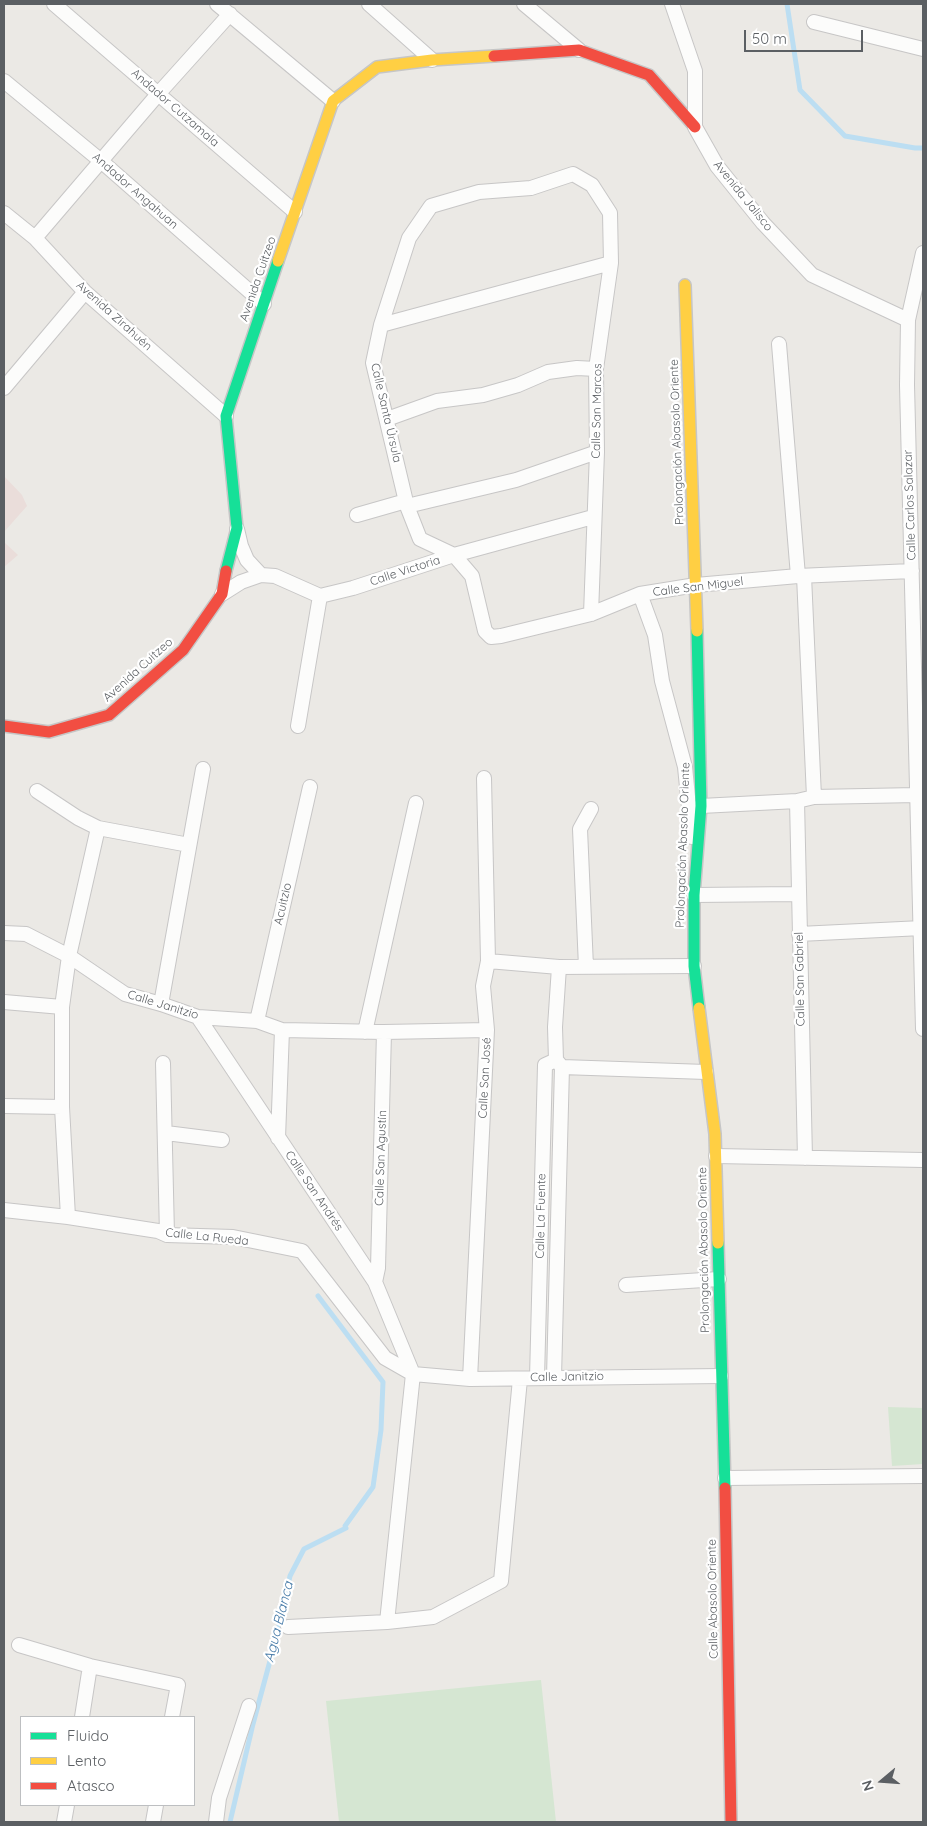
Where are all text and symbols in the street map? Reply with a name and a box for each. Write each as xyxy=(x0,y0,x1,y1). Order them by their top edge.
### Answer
scale bar xyxy=(747,20,866,52)
text: 50 m xyxy=(752,29,787,48)
street label: Andador Cutzamala xyxy=(128,66,222,150)
street label: Andador Angahuan xyxy=(89,150,181,232)
street label: Avenida Jalisco xyxy=(710,158,776,234)
street label: Avenida Cuitzeo xyxy=(237,235,279,323)
street label: Avenida Zirahuén xyxy=(73,278,155,354)
street label: Prolongación Abasolo Oriente xyxy=(667,359,687,525)
street label: Calle Santa Úrsula xyxy=(368,362,404,464)
street label: Calle San Marcos xyxy=(589,363,605,459)
street label: Calle Carlos Salazar xyxy=(901,449,919,561)
street label: Calle Victoria xyxy=(368,553,442,589)
street label: Calle San Miguel xyxy=(652,574,744,600)
street label: Avenida Cuitzeo xyxy=(100,635,176,705)
street label: Prolongación Abasolo Oriente xyxy=(673,762,693,928)
street label: Acuitzio xyxy=(271,881,295,927)
street label: Calle San Gabriel xyxy=(792,932,808,1026)
street label: Calle Janitzio xyxy=(126,987,200,1023)
street label: Calle San José xyxy=(476,1037,494,1119)
street label: Calle San Agustín xyxy=(372,1110,390,1206)
street label: Calle San Andrés xyxy=(282,1148,346,1234)
street label: Prolongación Abasolo Oriente xyxy=(695,1167,713,1333)
street label: Calle La Fuente xyxy=(533,1173,549,1259)
street label: Calle La Rueda xyxy=(165,1225,249,1249)
street label: Calle Janitzio xyxy=(530,1369,604,1385)
street label: Calle Abasolo Oriente xyxy=(705,1539,721,1659)
water label: Agua Blanca xyxy=(261,1580,297,1664)
legend xyxy=(20,1716,195,1806)
text: Fluido xyxy=(67,1726,109,1745)
text: Lento xyxy=(67,1751,106,1770)
north arrow xyxy=(857,1756,907,1806)
text: Atasco xyxy=(67,1776,115,1795)
text: N xyxy=(858,1778,878,1793)

